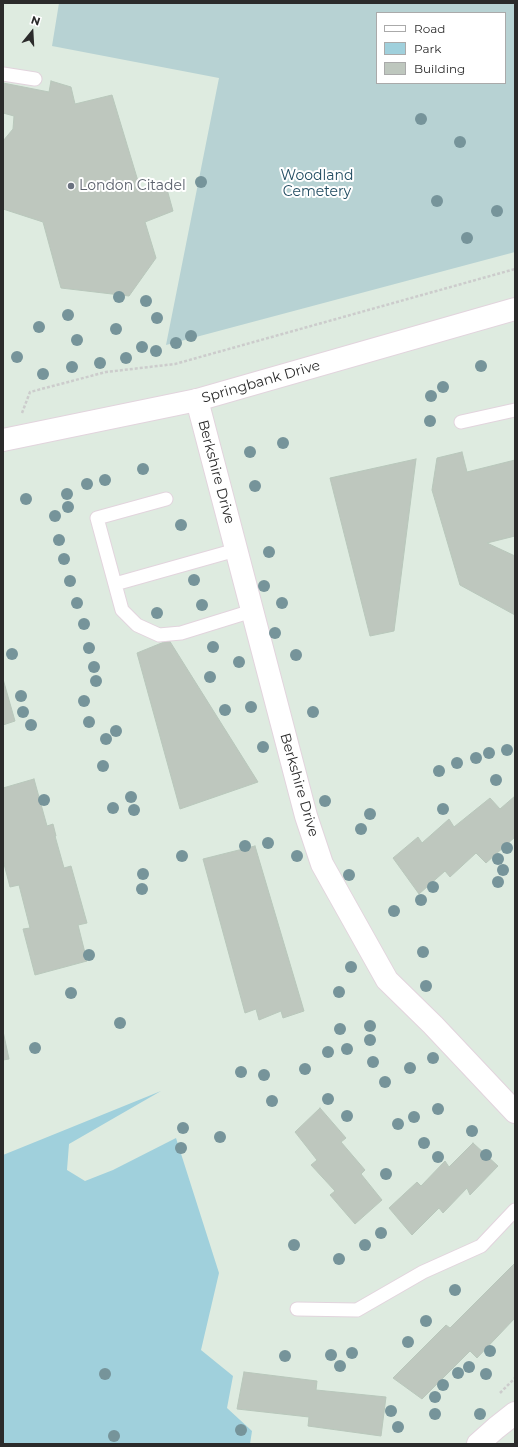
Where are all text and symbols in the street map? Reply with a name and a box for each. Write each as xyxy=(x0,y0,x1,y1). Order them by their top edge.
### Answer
north arrow xyxy=(12,12,52,52)
legend xyxy=(376,12,506,84)
text: N xyxy=(29,13,42,29)
text: Road xyxy=(414,21,445,36)
text: Park xyxy=(414,41,441,56)
text: Building xyxy=(414,61,465,76)
park label: Woodland Cemetery xyxy=(281,168,353,200)
place label: London Citadel xyxy=(79,178,186,194)
marker: London Citadel xyxy=(66,181,76,191)
street label: Springbank Drive xyxy=(200,357,322,407)
street label: Berkshire Drive xyxy=(194,418,238,526)
street label: Berkshire Drive xyxy=(276,731,322,839)

